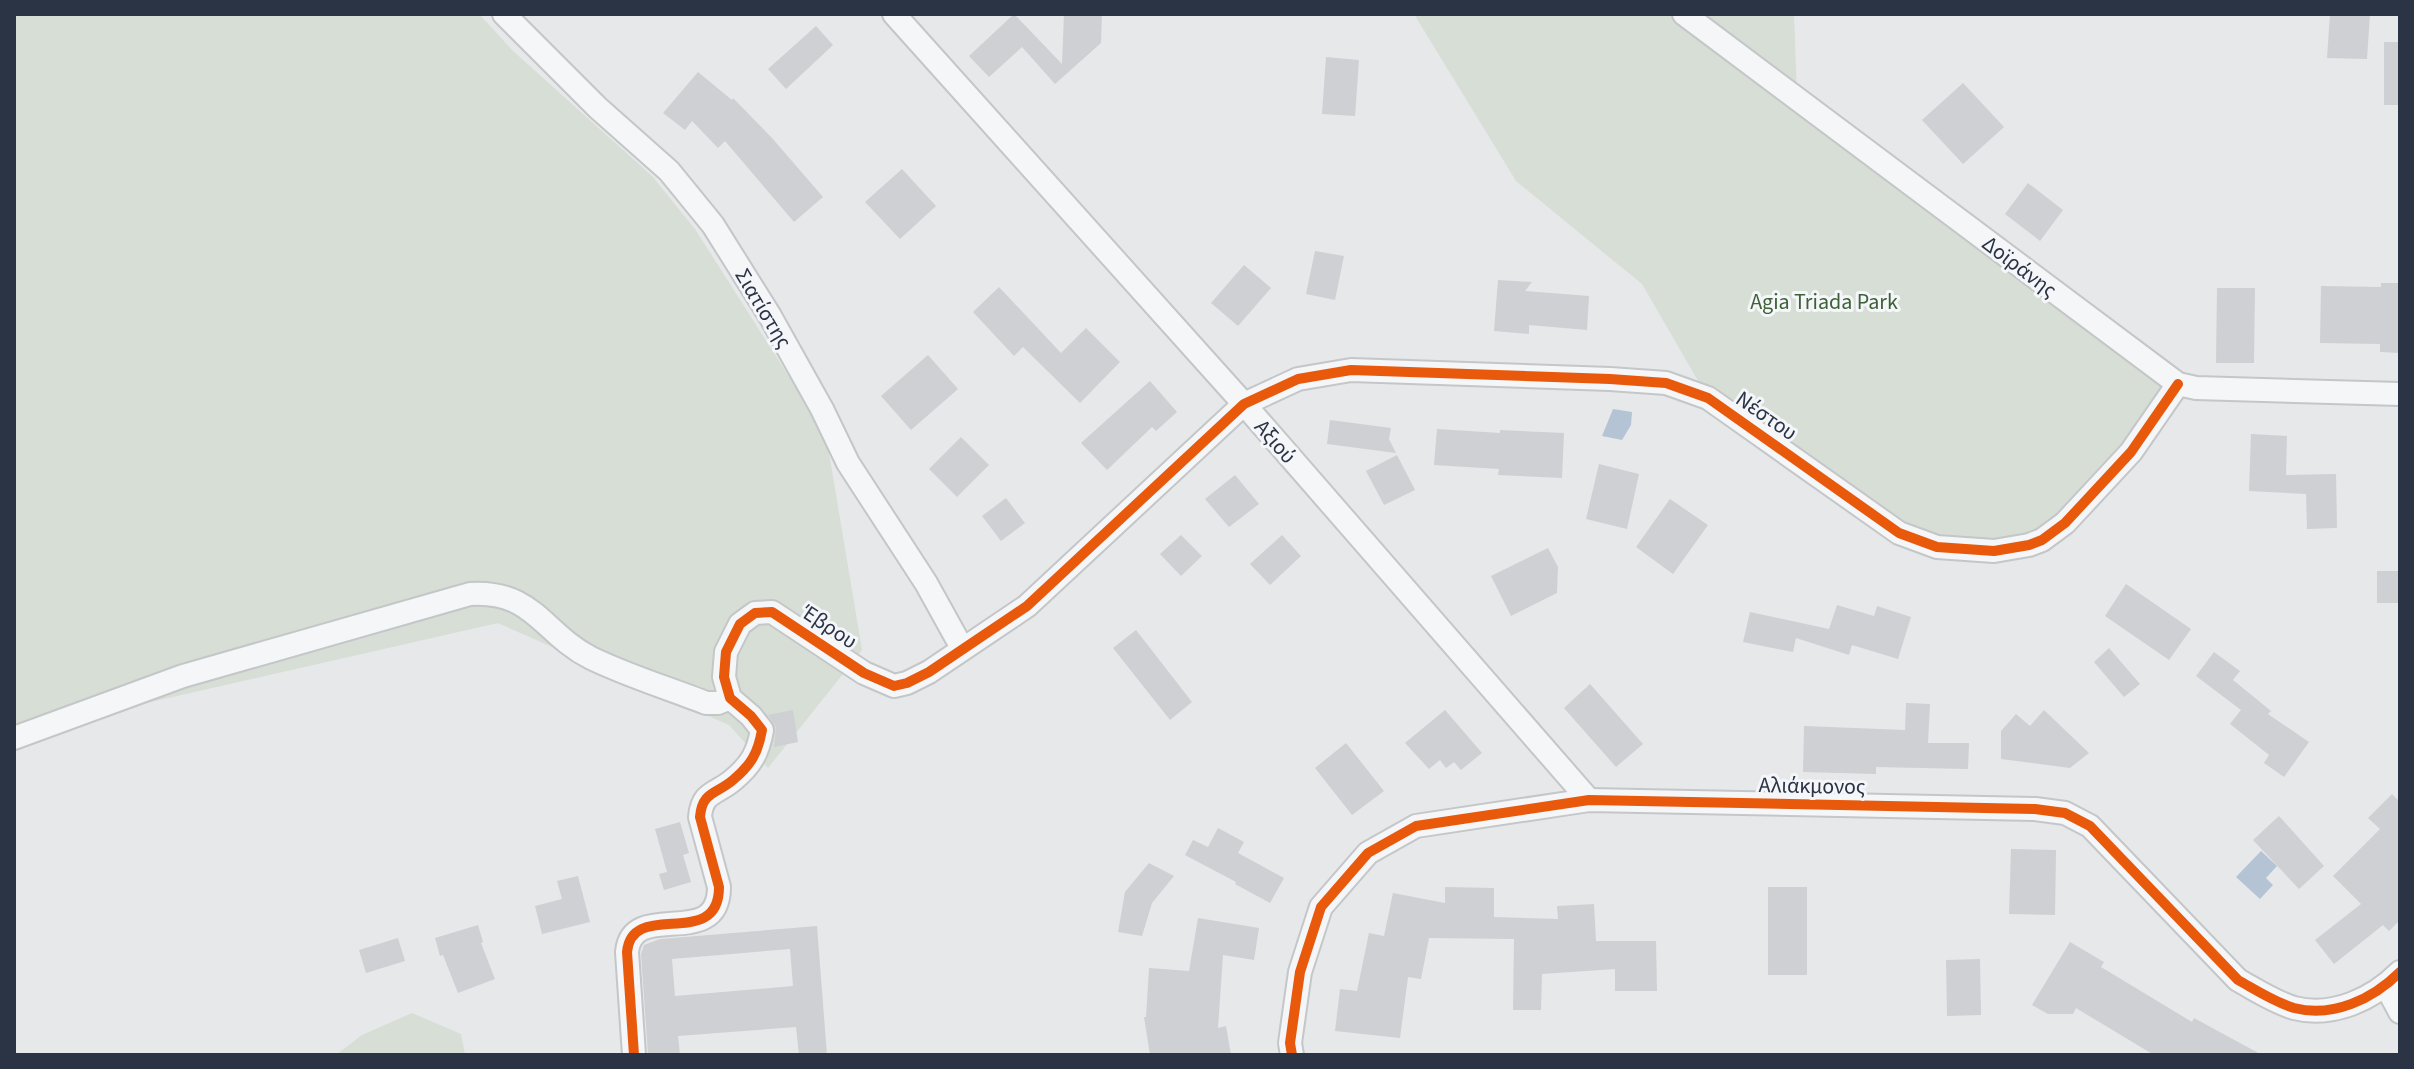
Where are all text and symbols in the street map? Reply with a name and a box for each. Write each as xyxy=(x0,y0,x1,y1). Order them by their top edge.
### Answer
street label: Δοϊράνης xyxy=(1975,228,2064,306)
street label: Σιατίστης xyxy=(727,262,800,355)
park label: Agia Triada Park xyxy=(1750,286,1898,318)
street label: Νέστου xyxy=(1729,383,1804,449)
street label: Αξιού xyxy=(1247,412,1304,471)
street label: Έβρου xyxy=(794,596,864,657)
street label: Αλιάκμονος xyxy=(1758,769,1866,803)

